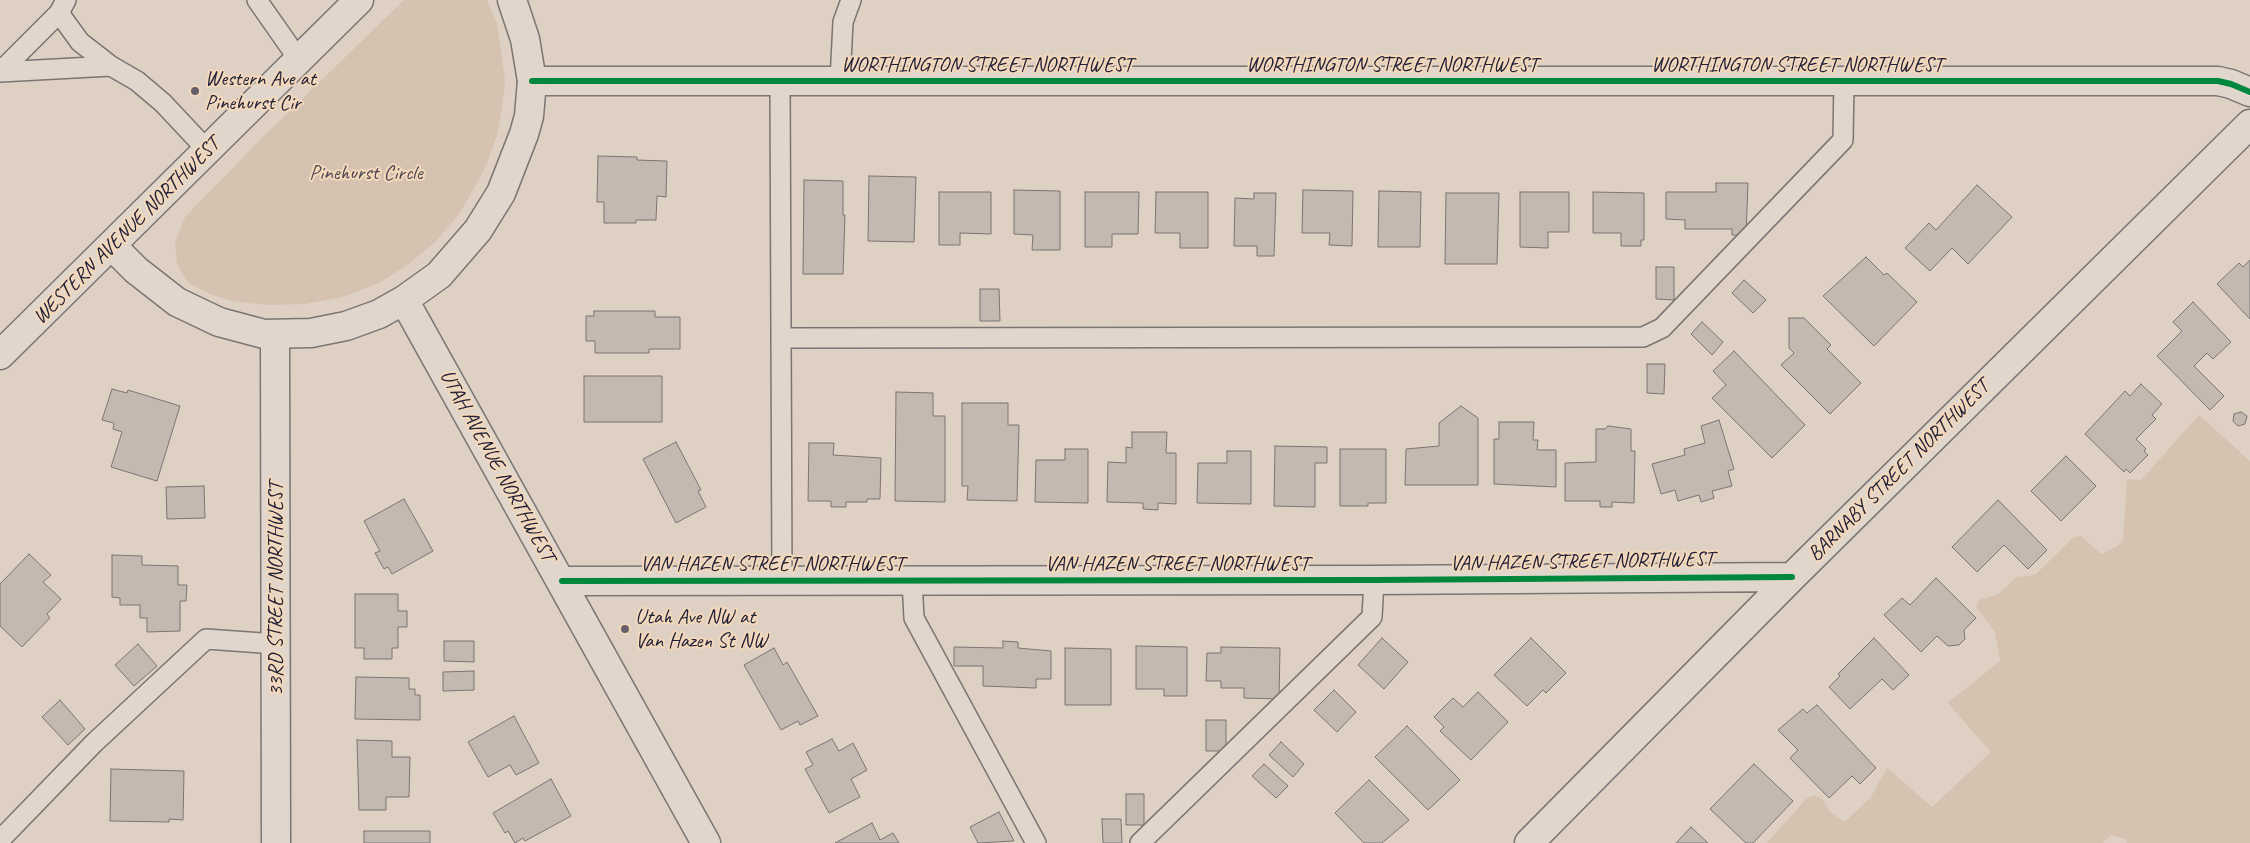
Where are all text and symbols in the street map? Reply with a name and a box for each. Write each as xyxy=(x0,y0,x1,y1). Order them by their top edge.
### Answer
street label: WORTHINGTON STREET NORTHWEST xyxy=(841,52,1133,78)
street label: WORTHINGTON STREET NORTHWEST xyxy=(1246,52,1538,78)
street label: WORTHINGTON STREET NORTHWEST xyxy=(1651,52,1943,78)
place label: Western Ave at Pinehurst Cir xyxy=(205,66,316,116)
marker: Western Ave at Pinehurst Cir xyxy=(189,85,201,97)
street label: WESTERN AVENUE NORTHWEST xyxy=(28,132,226,330)
park label: Pinehurst Circle xyxy=(309,160,423,186)
street label: UTAH AVENUE NORTHWEST xyxy=(434,366,560,566)
street label: BARNABY STREET NORTHWEST xyxy=(1803,375,1995,567)
street label: 33RD STREET NORTHWEST xyxy=(263,482,289,696)
street label: VAN HAZEN STREET NORTHWEST xyxy=(1450,547,1714,577)
street label: VAN HAZEN STREET NORTHWEST xyxy=(640,551,904,577)
street label: VAN HAZEN STREET NORTHWEST xyxy=(1045,551,1309,577)
place label: Utah Ave NW at Van Hazen St NW xyxy=(635,604,767,654)
marker: Utah Ave NW at Van Hazen St NW xyxy=(619,623,631,635)

